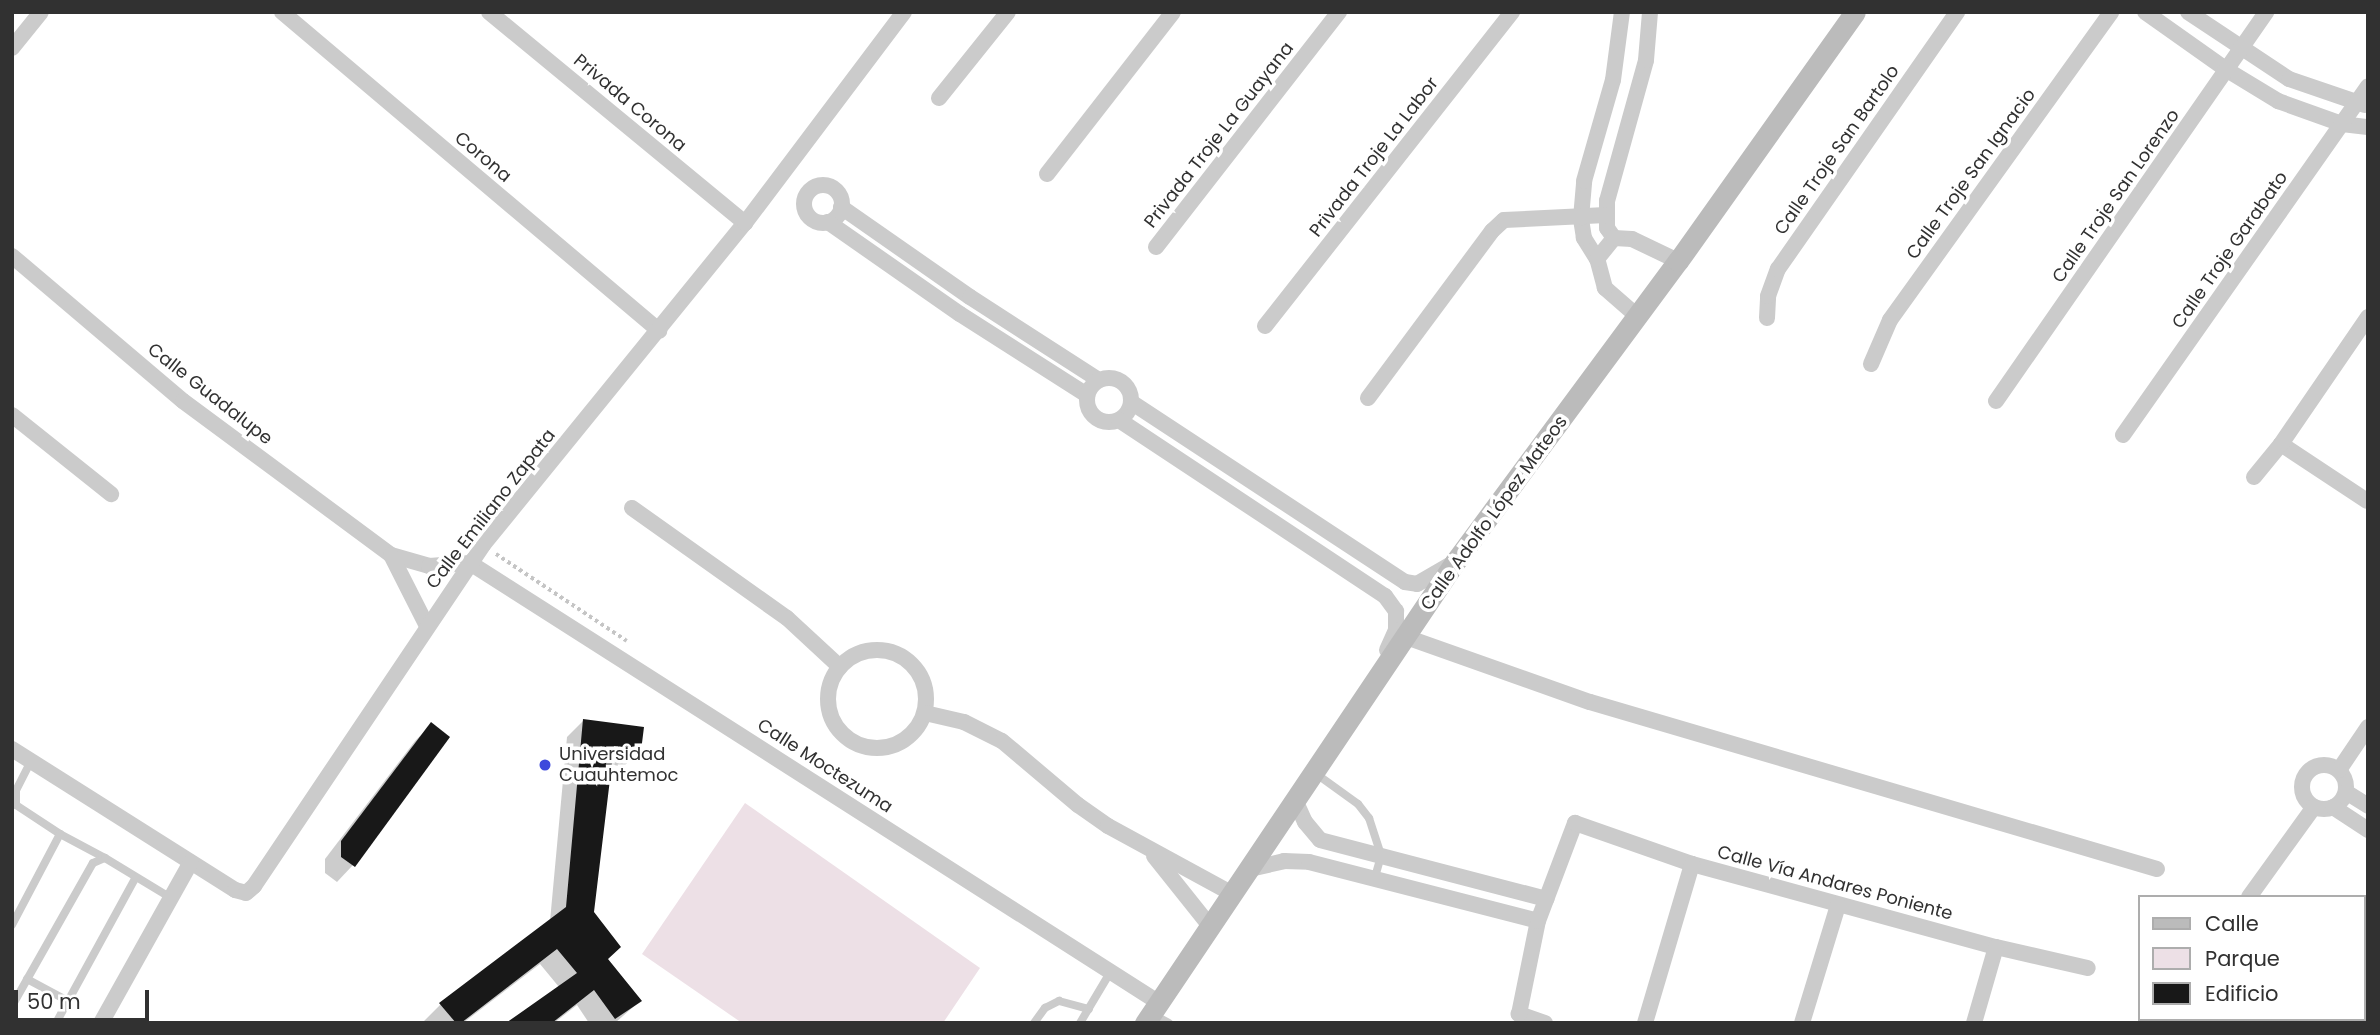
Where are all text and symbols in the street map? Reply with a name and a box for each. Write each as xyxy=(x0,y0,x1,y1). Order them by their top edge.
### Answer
street label: Privada Troje La Guayana xyxy=(1140,38,1298,232)
street label: Privada Corona xyxy=(569,50,691,156)
street label: Calle Troje San Bartolo xyxy=(1770,61,1904,239)
street label: Privada Troje La Labor xyxy=(1305,73,1443,241)
street label: Calle Troje San Ignacio xyxy=(1902,85,2040,263)
street label: Calle Troje San Lorenzo xyxy=(2048,105,2184,287)
street label: Corona xyxy=(450,127,516,187)
street label: Calle Troje Garabato xyxy=(2168,167,2292,333)
street label: Calle Guadalupe xyxy=(143,339,277,449)
street label: Calle Adolfo López Mateos xyxy=(1416,411,1572,615)
street label: Calle Emiliano Zapata xyxy=(422,425,560,593)
street label: Calle Moctezuma xyxy=(753,714,897,818)
place label: Universidad Cuauhtemoc xyxy=(559,744,678,786)
marker: Universidad Cuauhtemoc xyxy=(537,757,553,773)
street label: Calle Vía Andares Poniente xyxy=(1715,841,1955,925)
legend xyxy=(2138,895,2366,1021)
text: Calle xyxy=(2205,909,2259,938)
text: Parque xyxy=(2205,944,2280,973)
scale bar xyxy=(18,976,152,1020)
text: Edificio xyxy=(2205,979,2279,1008)
text: 50 m xyxy=(27,987,81,1016)

